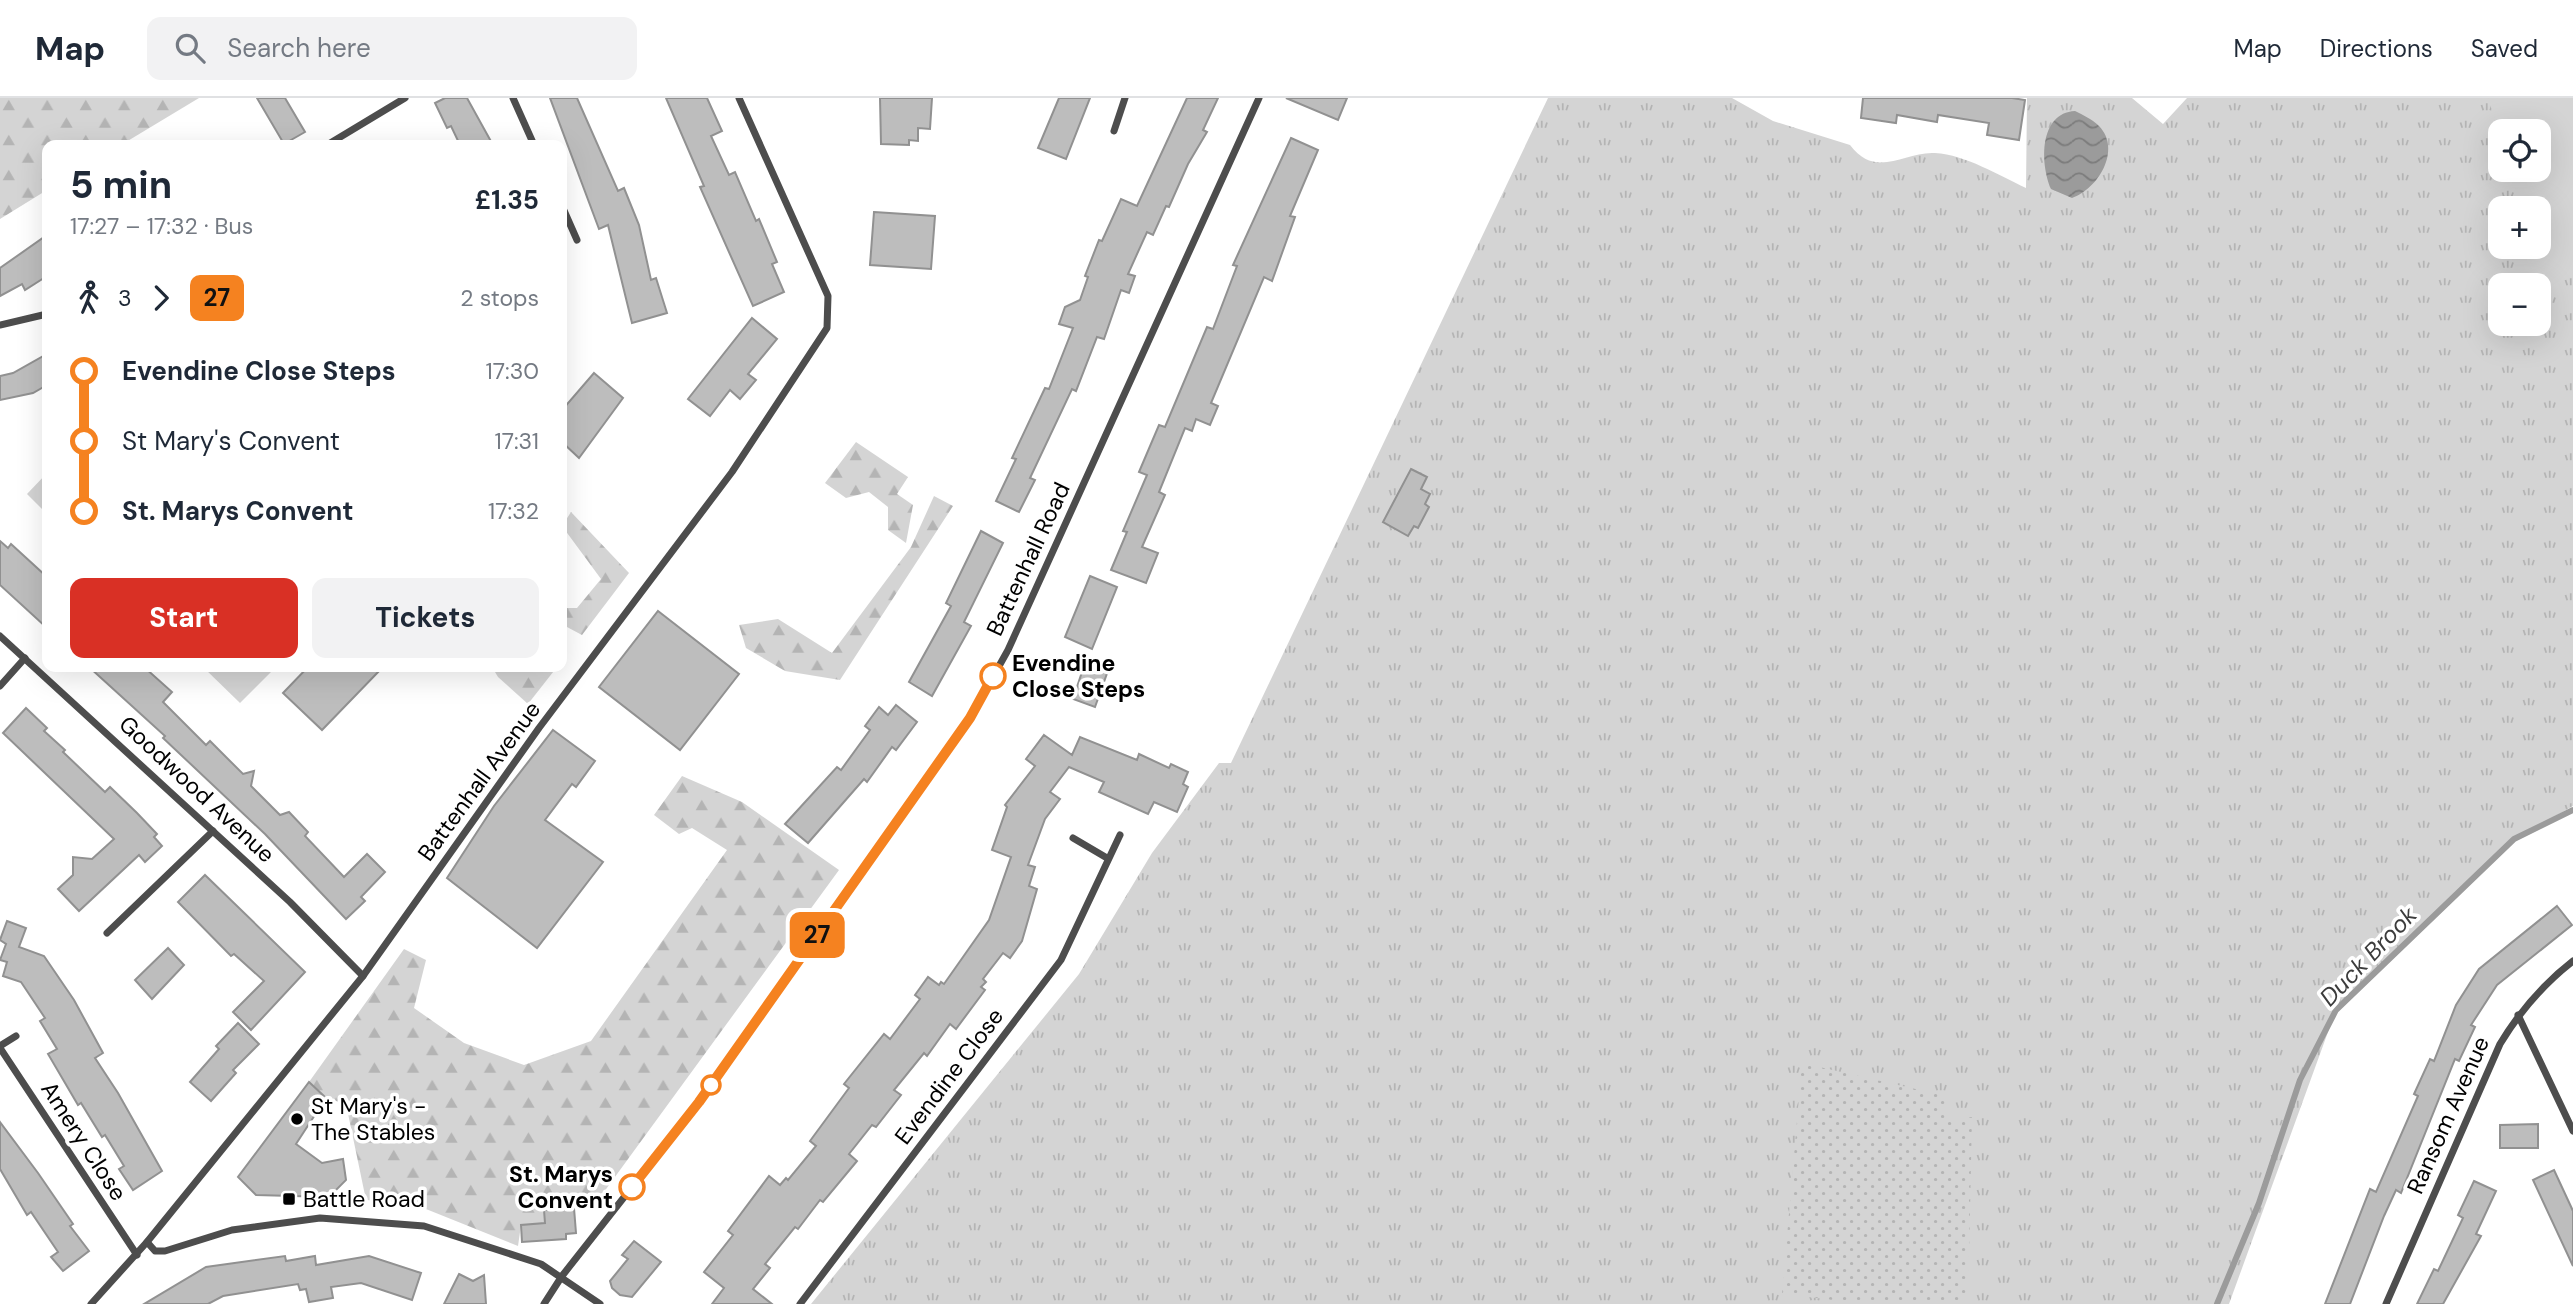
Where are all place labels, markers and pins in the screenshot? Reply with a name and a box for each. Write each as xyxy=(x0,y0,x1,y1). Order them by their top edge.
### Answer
place label: Evendine Close Steps xyxy=(1012,648,1145,704)
marker: Evendine Close Steps xyxy=(980,663,1006,689)
unlabelled marker xyxy=(701,1075,721,1095)
place label: St Mary's - The Stables xyxy=(311,1091,435,1147)
marker: St Mary's - The Stables xyxy=(289,1111,305,1127)
place label: St. Marys Convent xyxy=(509,1159,613,1215)
marker: St. Marys Convent xyxy=(619,1174,645,1200)
place label: Battle Road xyxy=(303,1184,425,1214)
marker: Battle Road xyxy=(281,1191,297,1207)

